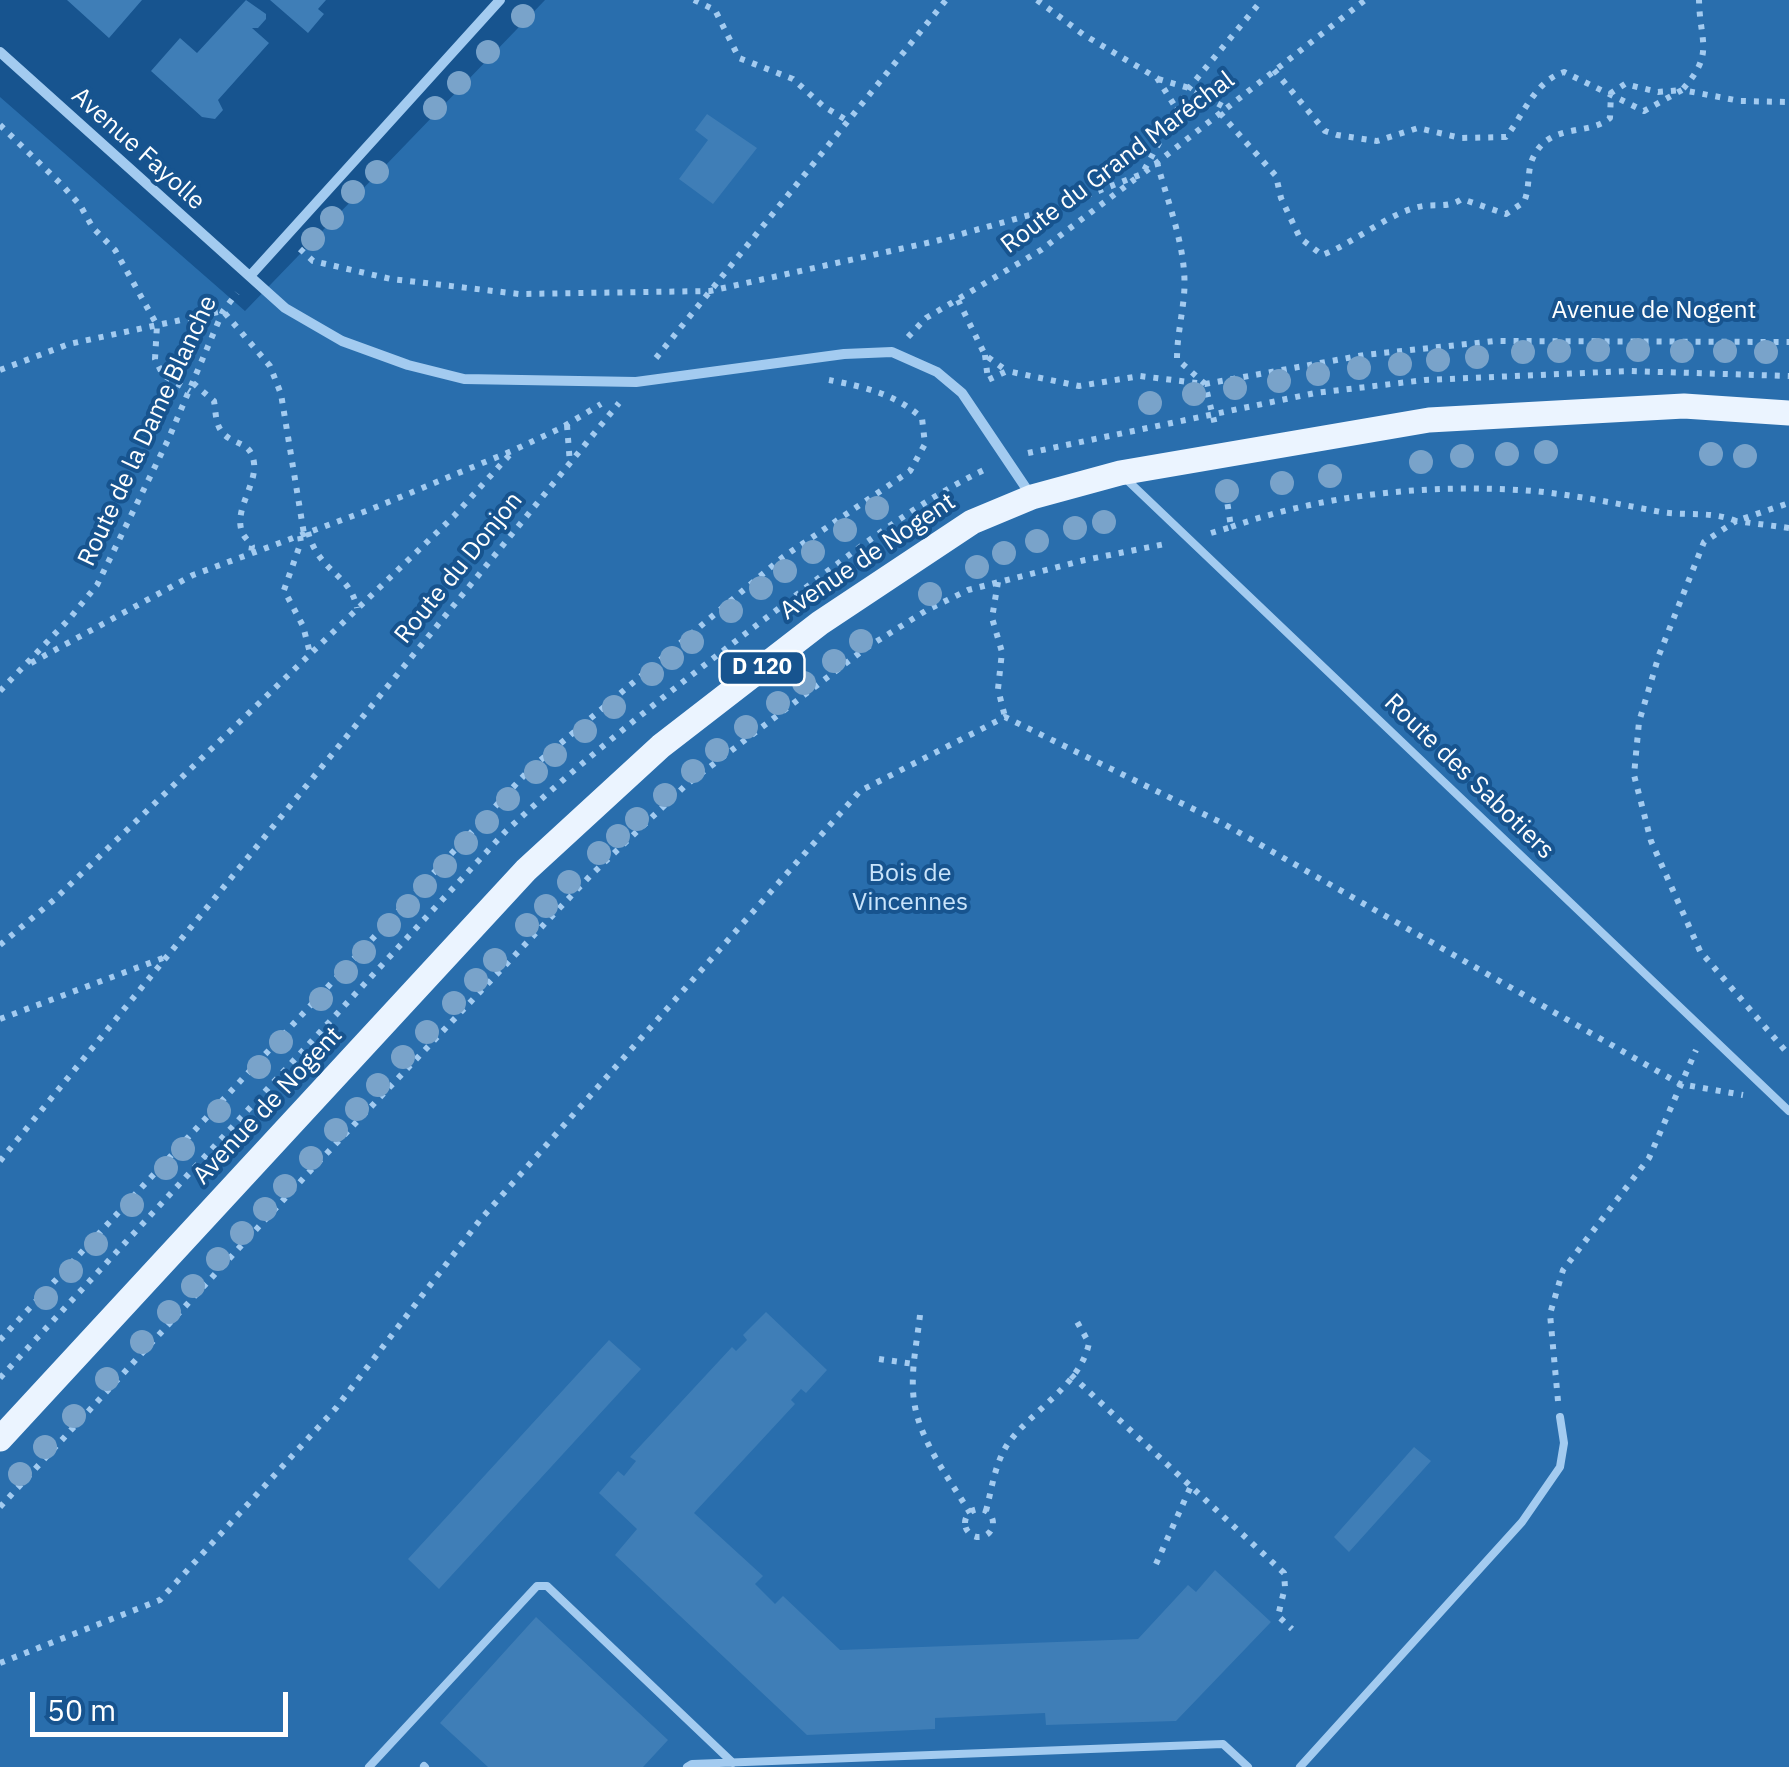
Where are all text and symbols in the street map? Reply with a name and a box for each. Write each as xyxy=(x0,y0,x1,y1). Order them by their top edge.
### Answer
street label: Route du Grand Maréchal xyxy=(995,65,1241,261)
street label: Avenue Fayolle xyxy=(65,81,211,217)
street label: Route de la Dame Blanche xyxy=(72,291,224,571)
street label: Avenue de Nogent xyxy=(1552,296,1756,326)
street label: Route du Donjon xyxy=(389,486,529,650)
street label: Avenue de Nogent xyxy=(775,487,961,627)
road number: D 120 xyxy=(720,651,804,685)
street label: Route des Sabotiers xyxy=(1378,688,1560,866)
park label: Bois de Vincennes xyxy=(852,859,968,918)
street label: Avenue de Nogent xyxy=(187,1021,349,1191)
scale bar xyxy=(35,1672,292,1734)
text: 50 m xyxy=(47,1690,116,1729)

